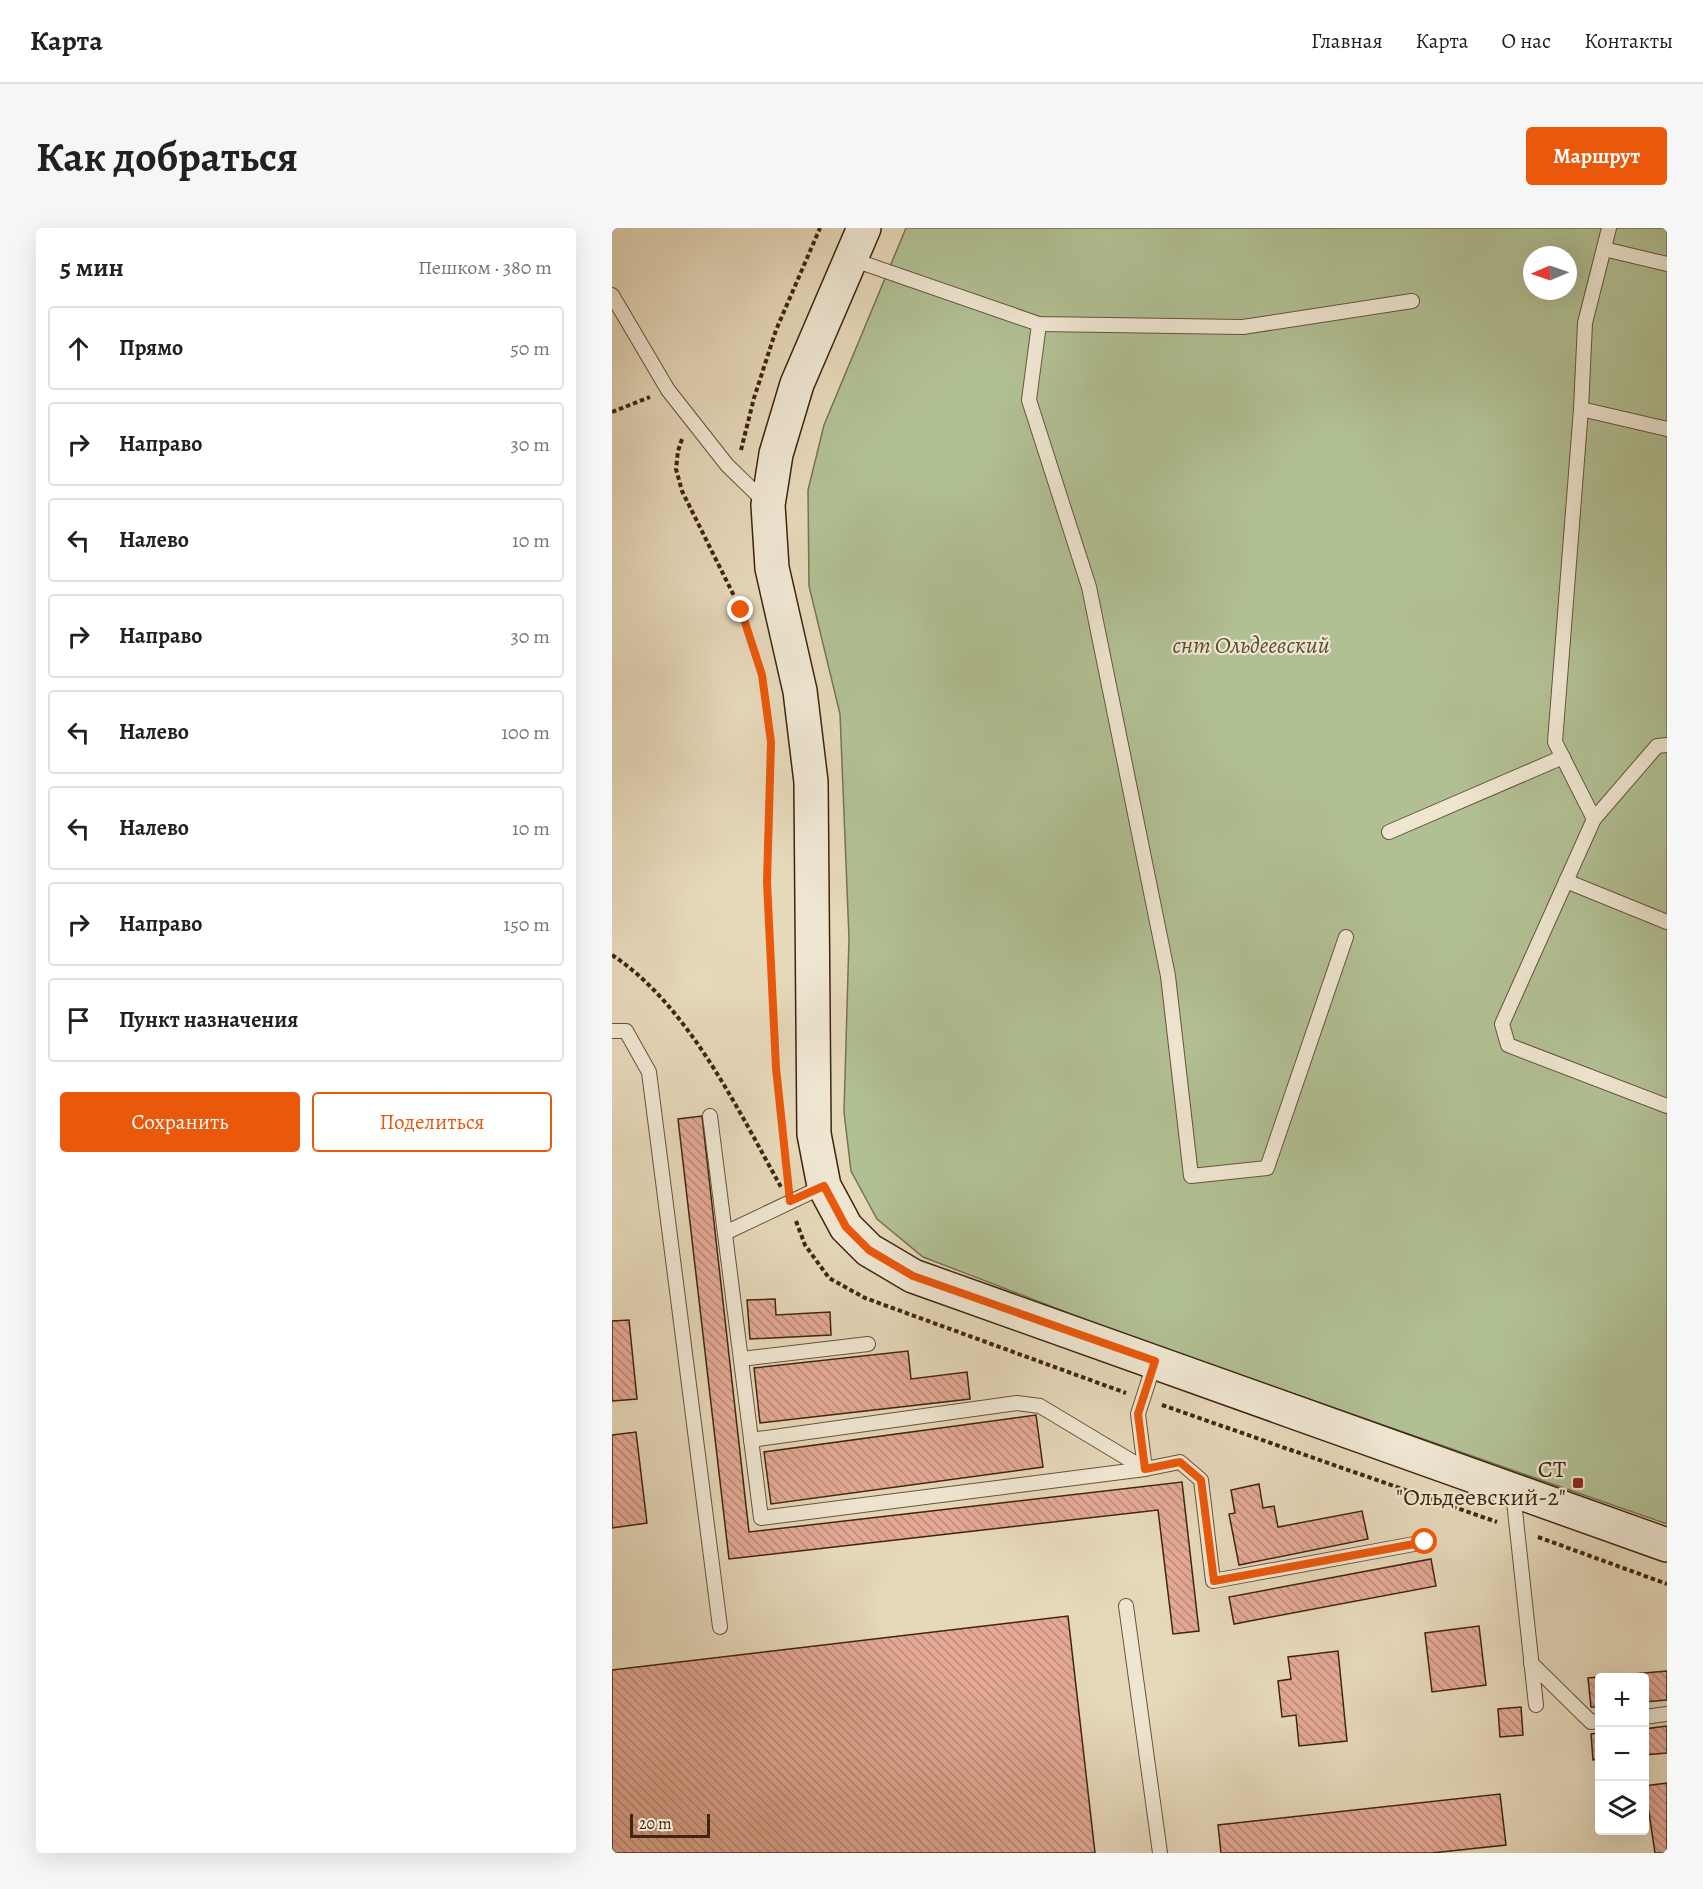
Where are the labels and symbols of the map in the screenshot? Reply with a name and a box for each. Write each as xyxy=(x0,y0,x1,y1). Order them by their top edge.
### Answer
north arrow xyxy=(1523,246,1577,300)
route end xyxy=(727,596,753,622)
park label: снт Ольдеевский xyxy=(1172,629,1330,661)
place label: СТ "Ольдеевский-2" xyxy=(1396,1453,1566,1513)
marker: СТ "Ольдеевский-2" xyxy=(1571,1476,1585,1490)
route start xyxy=(1411,1528,1437,1554)
scale bar xyxy=(630,1811,710,1838)

